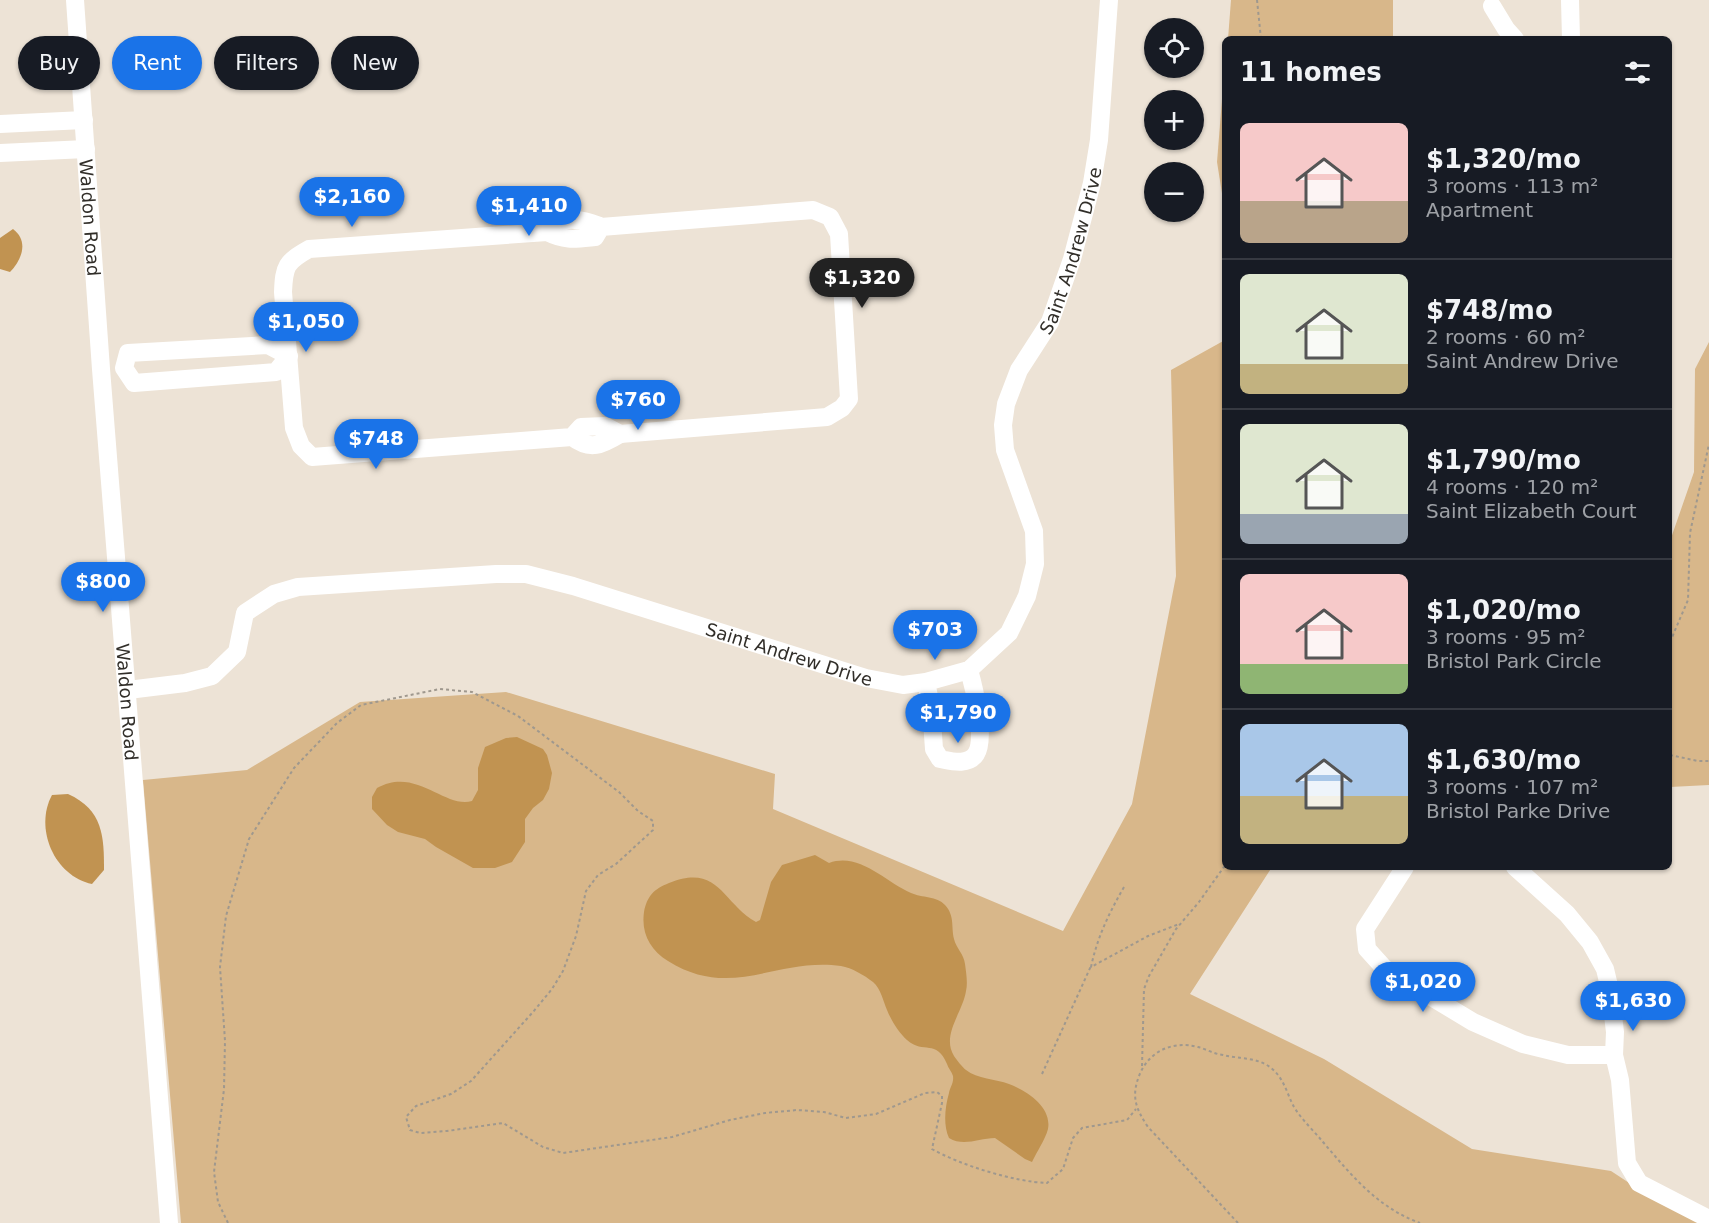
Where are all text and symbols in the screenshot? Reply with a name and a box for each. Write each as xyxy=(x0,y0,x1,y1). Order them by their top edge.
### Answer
map controls xyxy=(1144,18,1204,222)
button: locate xyxy=(1144,18,1204,78)
chip: Buy xyxy=(18,36,100,90)
chip: Rent xyxy=(112,36,202,90)
chip: Filters xyxy=(214,36,319,90)
chip: New xyxy=(331,36,419,90)
icon: filters xyxy=(1621,56,1654,89)
text: 11 homes xyxy=(1240,57,1382,87)
button: + xyxy=(1144,90,1204,150)
text: $1,320/mo xyxy=(1426,144,1581,174)
icon: home xyxy=(1288,147,1360,219)
street label: Waldon Road xyxy=(76,158,105,277)
button: − xyxy=(1144,162,1204,222)
street label: Saint Andrew Drive xyxy=(1035,166,1105,338)
text: 3 rooms · 113 m² xyxy=(1426,174,1598,198)
pin: $2,160 xyxy=(303,177,401,228)
text: $2,160 xyxy=(313,184,391,208)
pin: $1,410 xyxy=(480,186,578,237)
text: $1,410 xyxy=(490,193,568,217)
text: Apartment xyxy=(1426,198,1533,222)
pin: $1,320 xyxy=(813,258,911,309)
text: $1,320 xyxy=(823,265,901,289)
text: $748/mo xyxy=(1426,295,1553,325)
icon: home xyxy=(1288,298,1360,370)
pin: $1,050 xyxy=(257,302,355,353)
text: $1,050 xyxy=(267,309,345,333)
text: 2 rooms · 60 m² xyxy=(1426,325,1586,349)
text: Saint Andrew Drive xyxy=(1426,349,1619,373)
pin: $760 xyxy=(602,380,674,431)
text: $760 xyxy=(610,387,666,411)
pin: $748 xyxy=(340,419,412,470)
text: $748 xyxy=(348,426,404,450)
text: $1,790/mo xyxy=(1426,445,1581,475)
icon: home xyxy=(1288,448,1360,520)
text: 4 rooms · 120 m² xyxy=(1426,475,1598,499)
text: Saint Elizabeth Court xyxy=(1426,499,1637,523)
pin: $800 xyxy=(67,562,139,613)
text: $800 xyxy=(75,569,131,593)
text: $1,020/mo xyxy=(1426,595,1581,625)
icon: home xyxy=(1288,598,1360,670)
pin: $703 xyxy=(899,610,971,661)
text: $703 xyxy=(907,617,963,641)
street label: Saint Andrew Drive xyxy=(703,618,874,689)
text: 3 rooms · 95 m² xyxy=(1426,625,1586,649)
street label: Waldon Road xyxy=(112,643,143,761)
text: Bristol Park Circle xyxy=(1426,649,1602,673)
pin: $1,790 xyxy=(909,693,1007,744)
text: $1,790 xyxy=(919,700,997,724)
text: $1,630/mo xyxy=(1426,745,1581,775)
icon: home xyxy=(1288,748,1360,820)
text: 3 rooms · 107 m² xyxy=(1426,775,1598,799)
text: Bristol Parke Drive xyxy=(1426,799,1610,823)
pin: $1,020 xyxy=(1374,962,1472,1013)
text: $1,020 xyxy=(1384,969,1462,993)
pin: $1,630 xyxy=(1584,981,1682,1032)
text: $1,630 xyxy=(1594,988,1672,1012)

